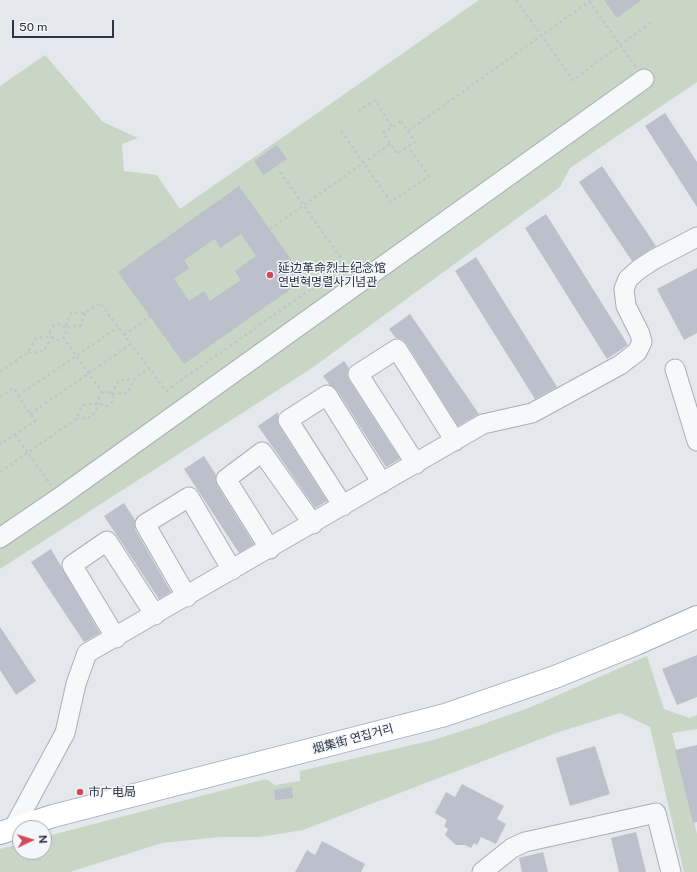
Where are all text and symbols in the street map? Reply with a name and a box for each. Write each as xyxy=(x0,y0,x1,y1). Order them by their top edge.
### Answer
scale bar xyxy=(14,12,116,38)
text: 50 m xyxy=(19,20,47,34)
place label: 延边革命烈士纪念馆 연변혁명렬사기념관 xyxy=(278,261,386,289)
marker: 延边革命烈士纪念馆 연변혁명렬사기념관 xyxy=(265,270,275,280)
street label: 烟集街 연집거리 xyxy=(311,721,395,757)
place label: 市广电局 xyxy=(88,785,136,799)
marker: 市广电局 xyxy=(75,787,85,797)
north arrow xyxy=(12,820,52,860)
text: N xyxy=(37,835,49,844)

